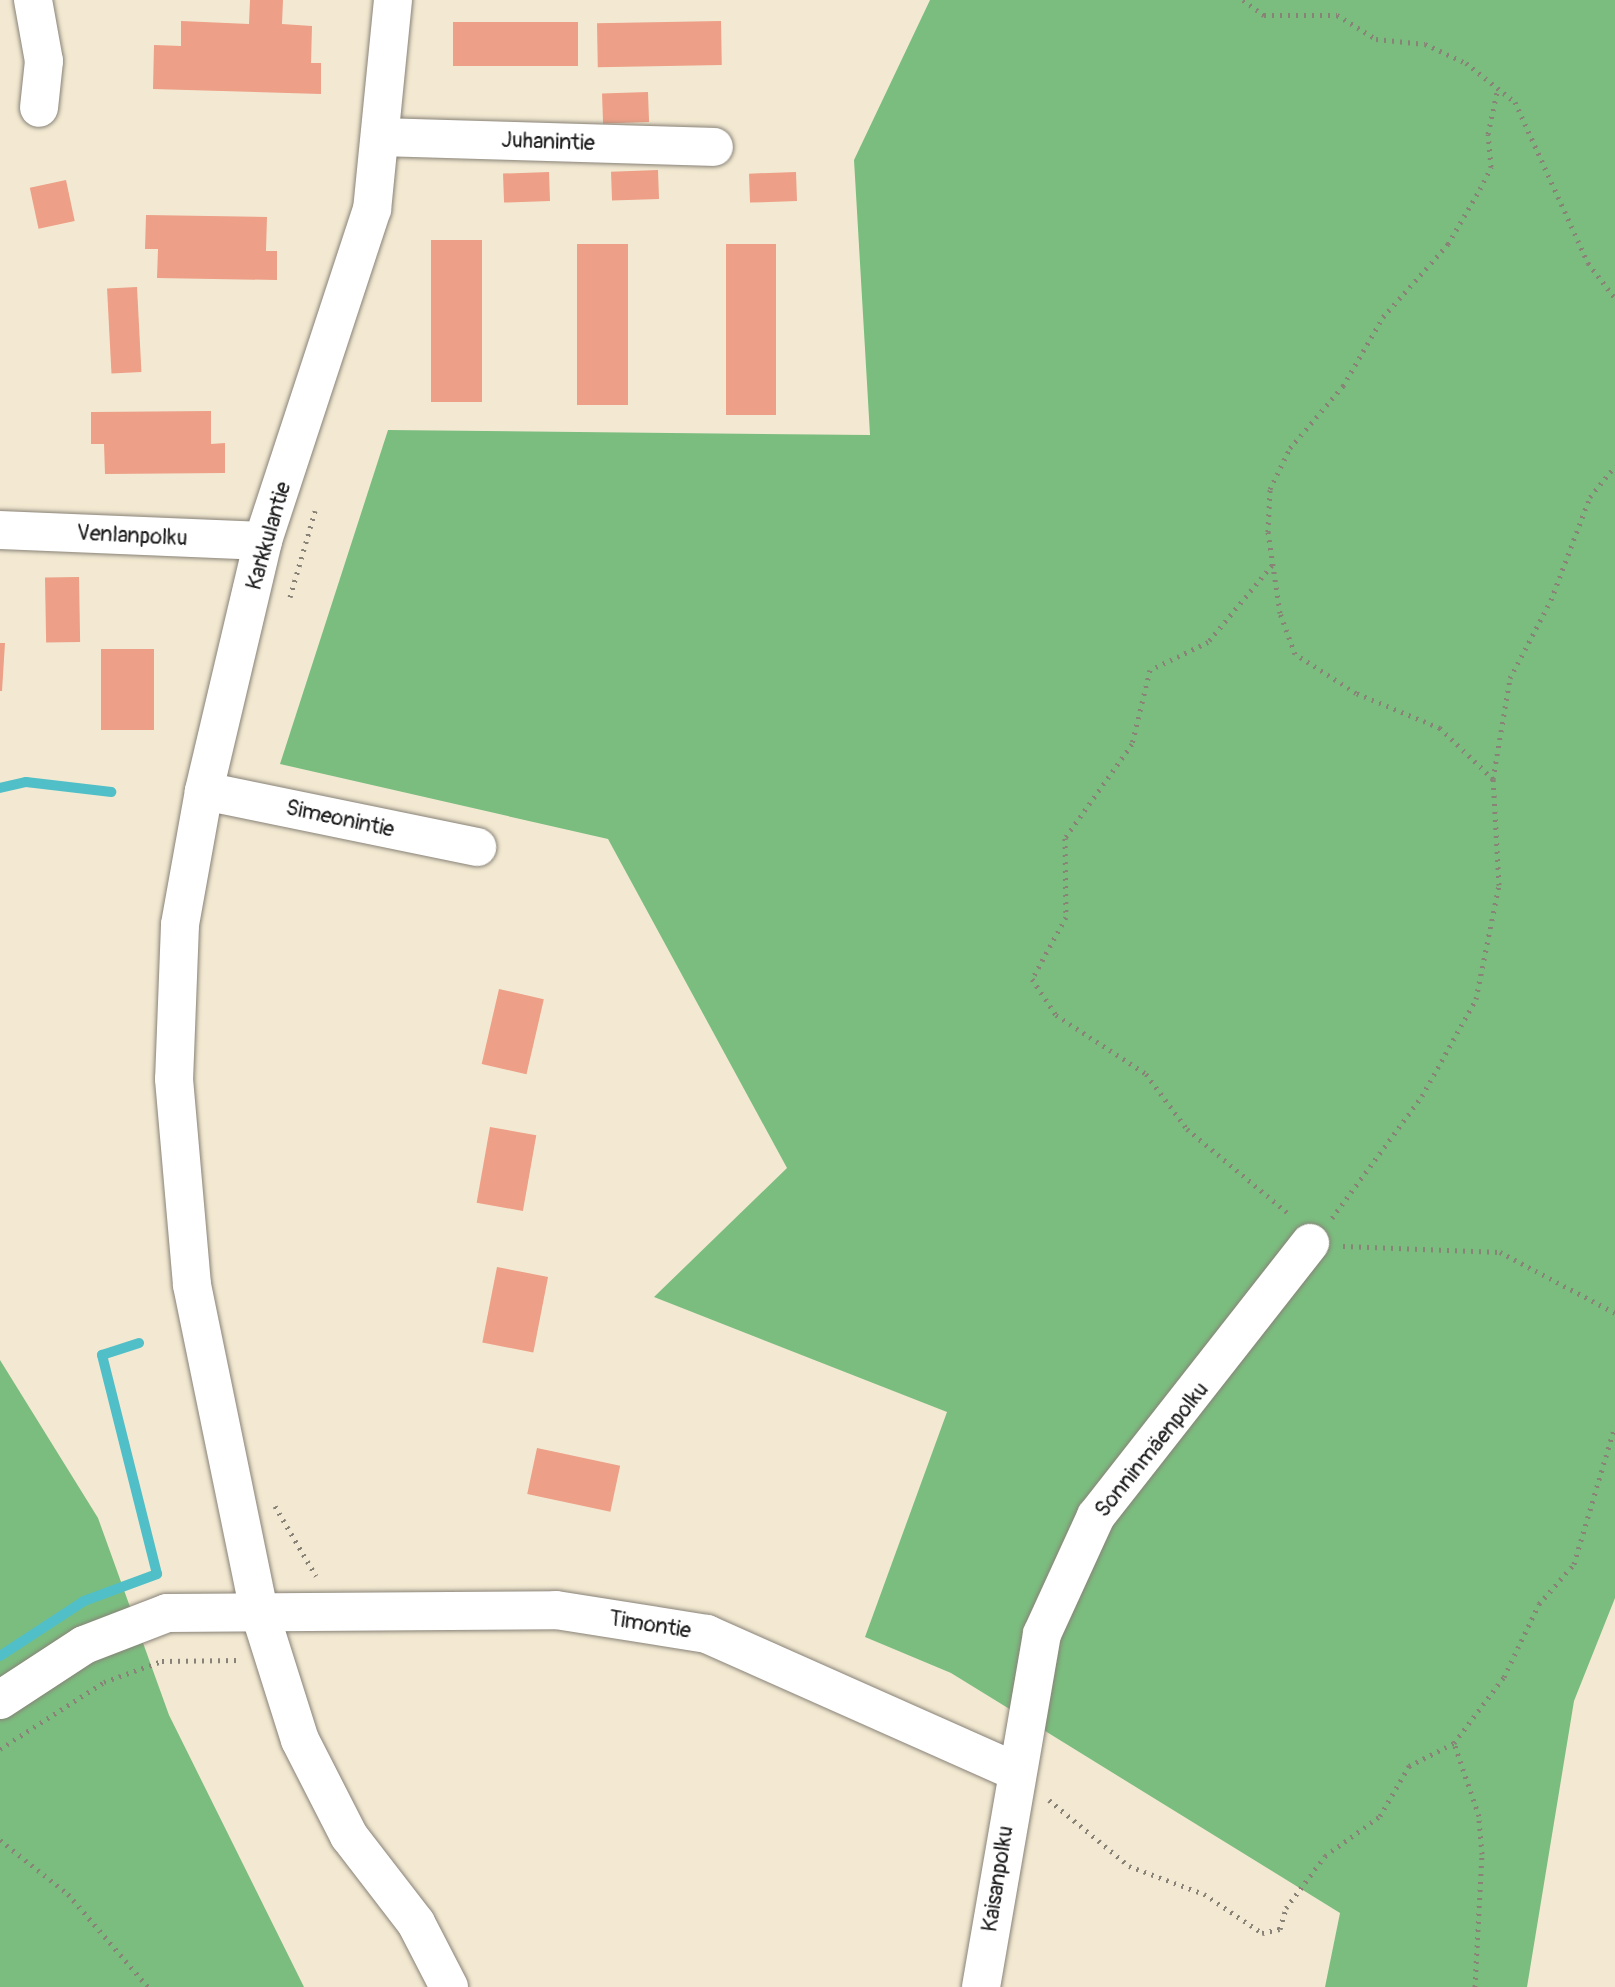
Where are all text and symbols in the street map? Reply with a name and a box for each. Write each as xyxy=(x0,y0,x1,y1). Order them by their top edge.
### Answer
street label: Juhanintie xyxy=(501,127,595,157)
street label: Karkkulantie xyxy=(241,479,297,593)
street label: Venlanpolku xyxy=(76,520,188,552)
street label: Simeonintie xyxy=(283,795,397,843)
street label: Sonninmäenpolku xyxy=(1090,1377,1214,1523)
street label: Timontie xyxy=(607,1606,693,1644)
street label: Kaisanpolku xyxy=(977,1824,1019,1934)

